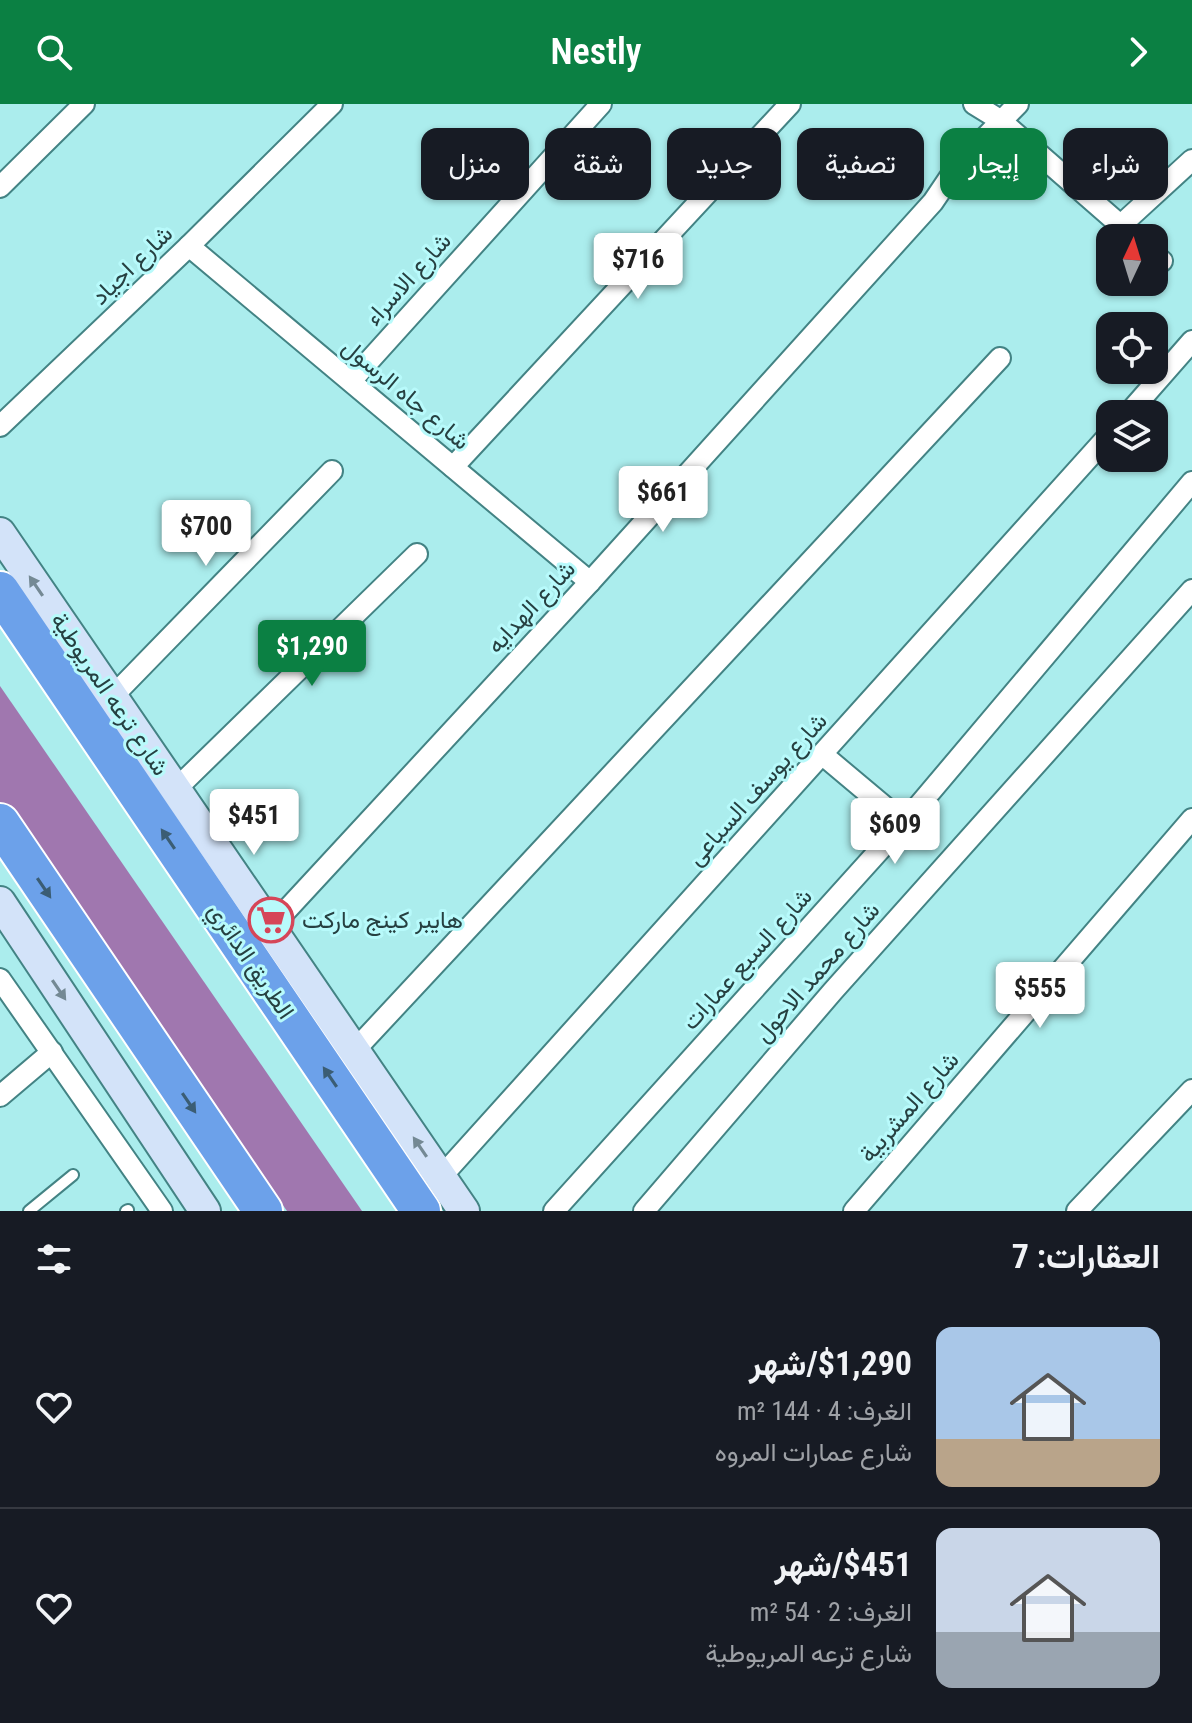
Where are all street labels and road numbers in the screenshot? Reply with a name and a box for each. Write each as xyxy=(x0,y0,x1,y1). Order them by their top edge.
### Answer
street label: شارع اجياد xyxy=(86,220,180,312)
street label: شارع الاسراء xyxy=(359,227,458,332)
street label: شارع جاه الرسول xyxy=(335,333,475,457)
street label: شارع الهدايه xyxy=(481,555,582,661)
street label: شارع ترعه المريوطية xyxy=(43,607,175,782)
street label: شارع يوسف السباعى xyxy=(681,707,834,872)
street label: شارع السبع عمارات xyxy=(676,883,820,1037)
street label: شارع محمد الاحول xyxy=(749,896,887,1049)
street label: الطريق الدائري xyxy=(198,898,300,1027)
street label: شارع المشربية xyxy=(853,1046,966,1169)

